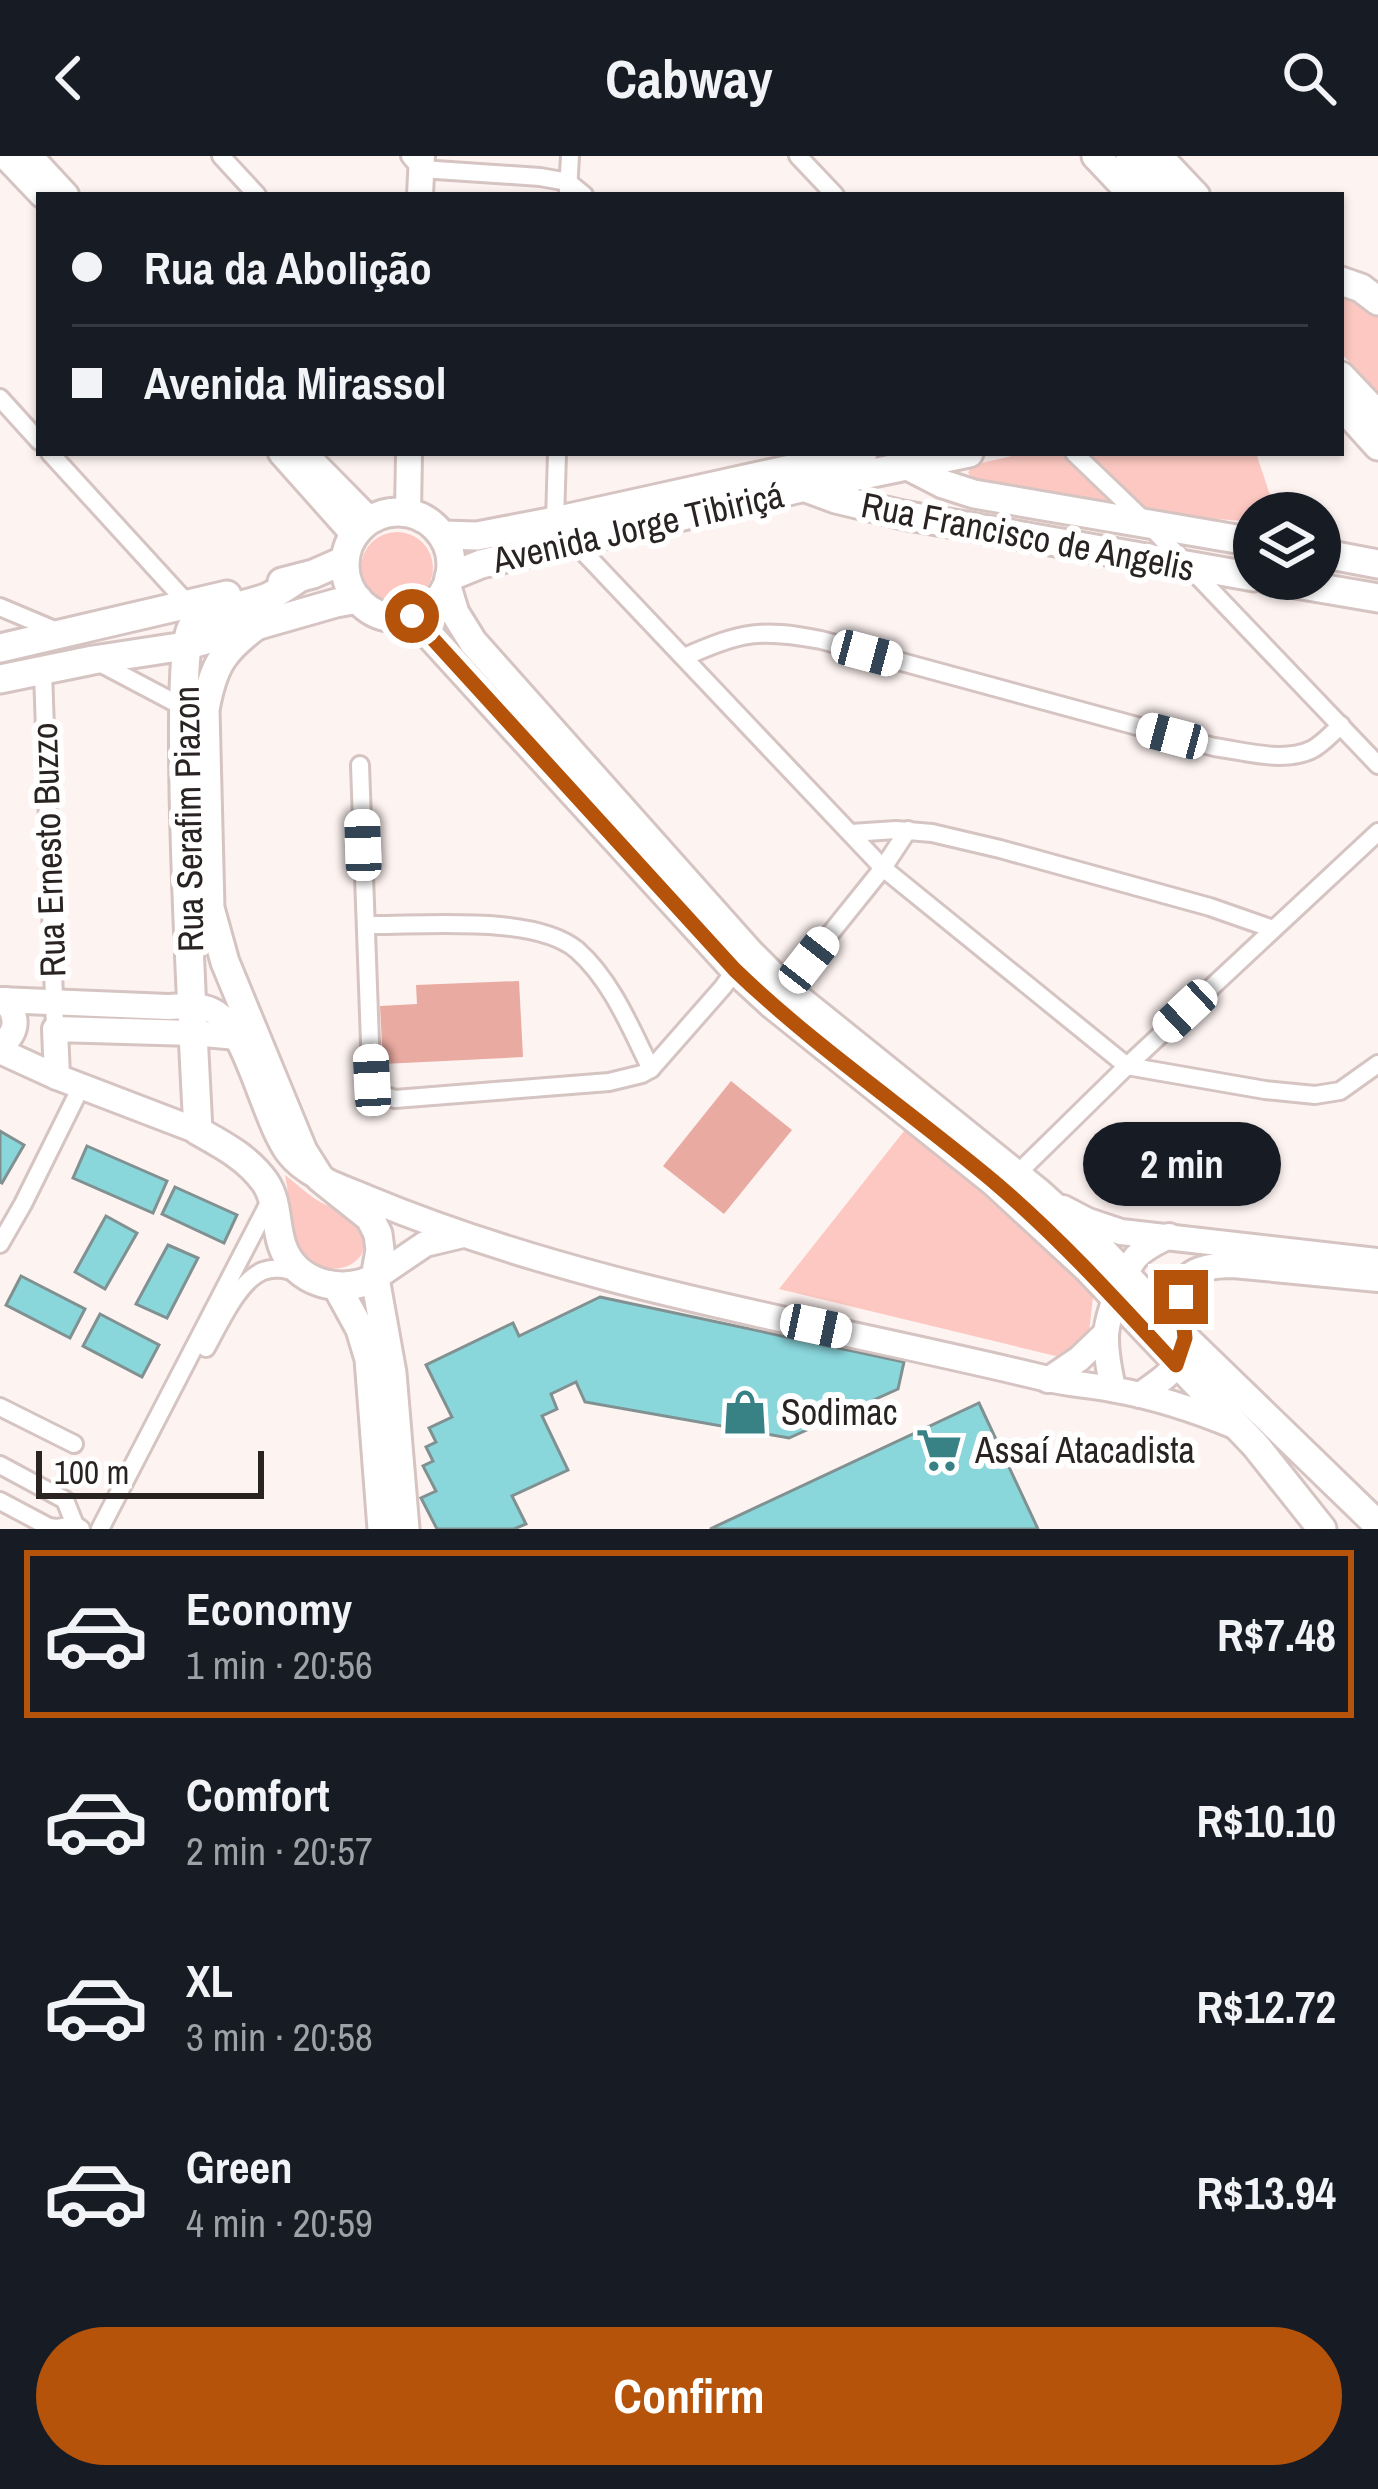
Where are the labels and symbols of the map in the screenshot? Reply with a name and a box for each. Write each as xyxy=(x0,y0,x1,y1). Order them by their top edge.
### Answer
street label: Avenida Jorge Tibiriçá xyxy=(487,470,788,584)
street label: Rua Francisco de Angelis xyxy=(858,480,1198,592)
route start xyxy=(385,589,439,643)
car xyxy=(828,626,906,680)
street label: Rua Serafim Piazon xyxy=(162,686,214,952)
car xyxy=(1133,709,1211,763)
street label: Rua Ernesto Buzzo xyxy=(20,722,76,978)
car xyxy=(344,808,382,882)
car xyxy=(773,921,845,999)
car xyxy=(1146,973,1224,1049)
car xyxy=(352,1043,392,1117)
callout: 2 min xyxy=(1082,1123,1280,1207)
route end xyxy=(1154,1270,1208,1324)
car xyxy=(777,1301,855,1351)
shop icon: Sodimac xyxy=(720,1387,770,1437)
place label: Sodimac xyxy=(781,1388,898,1436)
supermarket icon: Assaí Atacadista xyxy=(914,1425,964,1475)
place label: Assaí Atacadista xyxy=(974,1426,1195,1474)
scale bar xyxy=(36,1445,264,1498)

